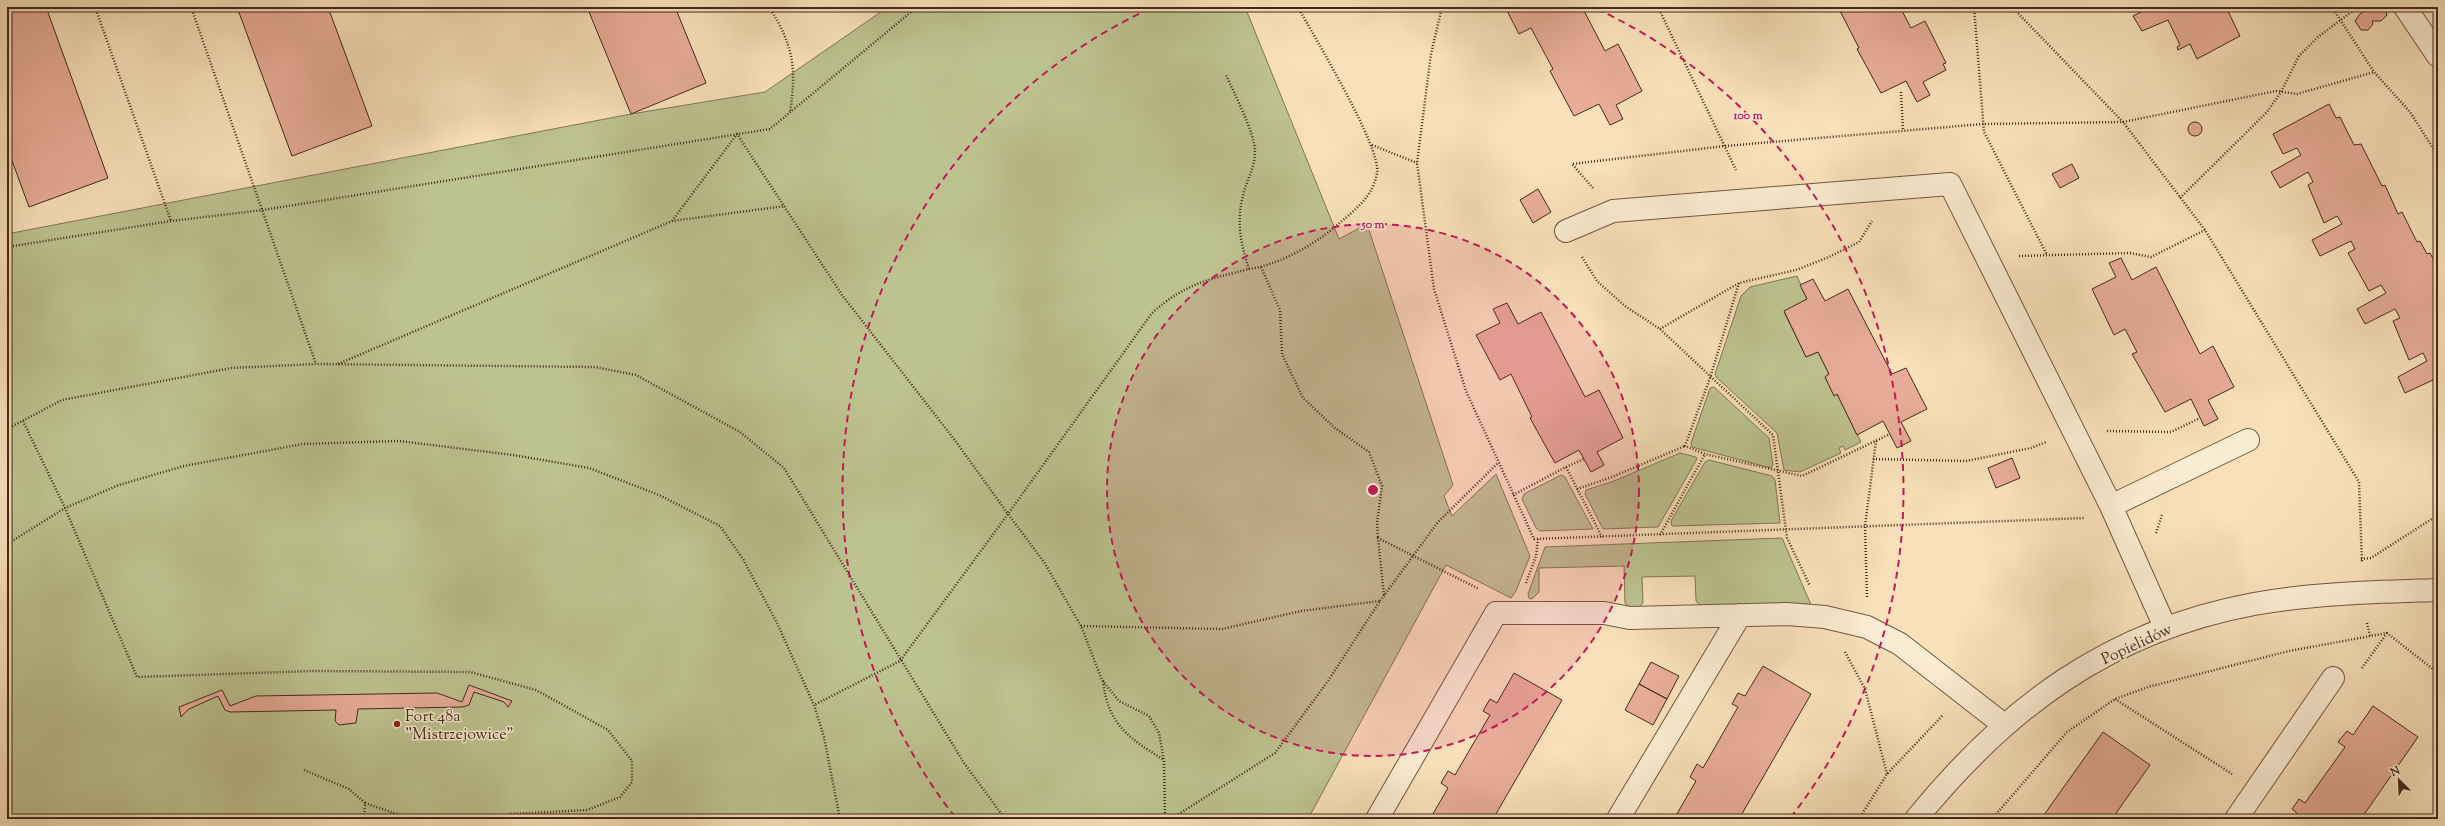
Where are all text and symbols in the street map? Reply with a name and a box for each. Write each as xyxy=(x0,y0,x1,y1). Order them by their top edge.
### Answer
text: 100 m xyxy=(1732,107,1763,125)
text: 50 m xyxy=(1361,216,1385,234)
centre of rings xyxy=(1366,483,1380,497)
street label: Popielidów xyxy=(2098,619,2176,672)
place label: Fort 48a "Mistrzejowice" xyxy=(405,706,514,747)
marker: Fort 48a "Mistrzejowice" xyxy=(392,719,402,729)
north arrow xyxy=(2379,760,2419,800)
text: N xyxy=(2387,763,2403,781)

